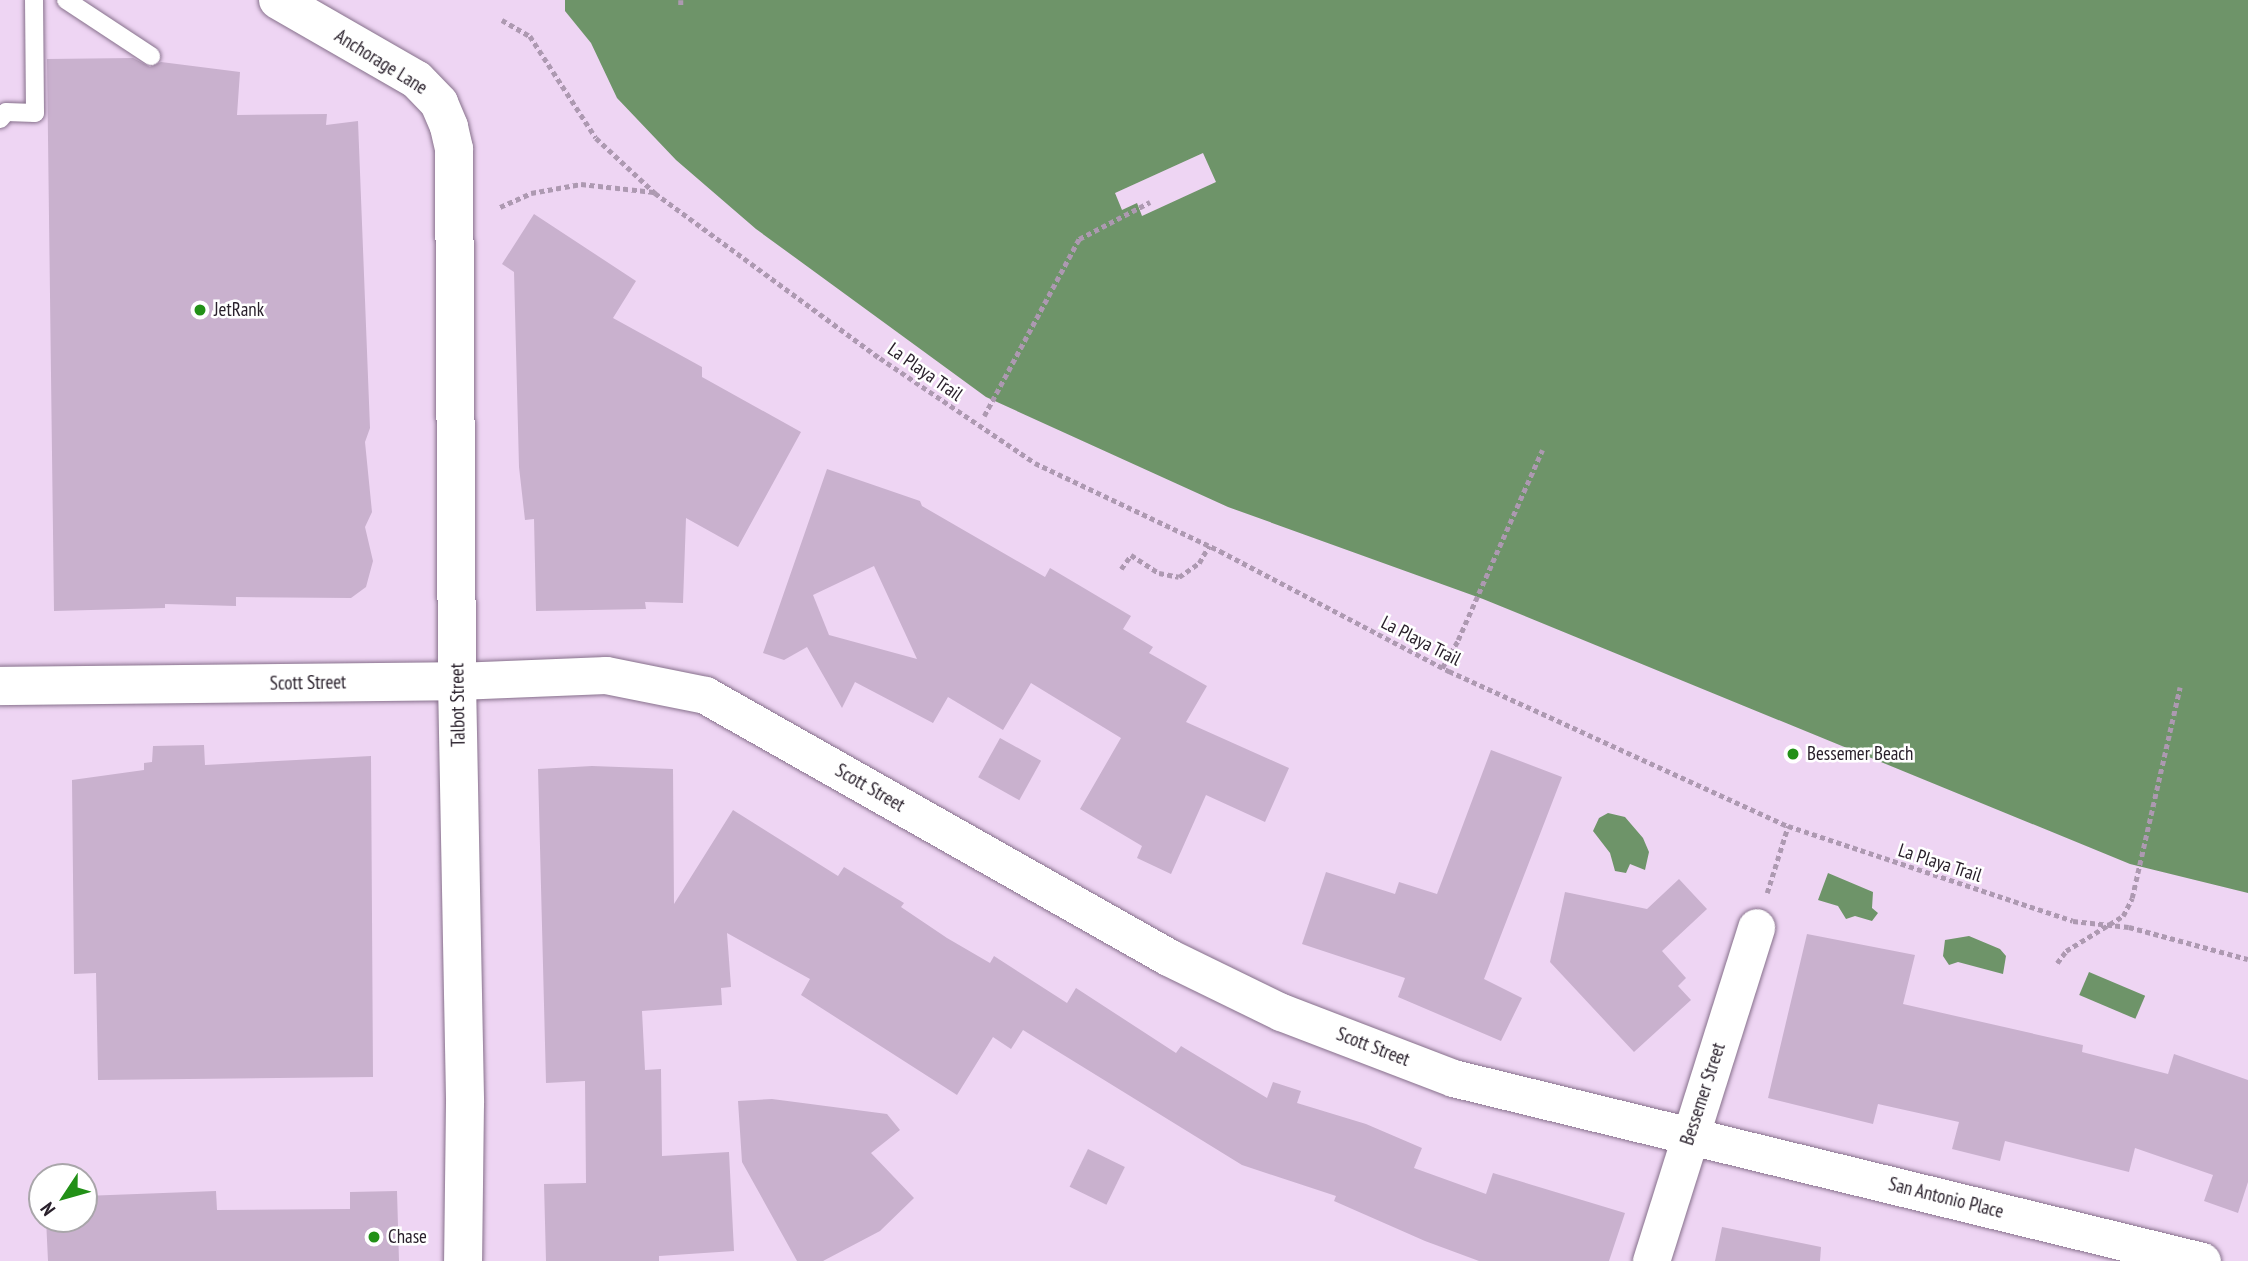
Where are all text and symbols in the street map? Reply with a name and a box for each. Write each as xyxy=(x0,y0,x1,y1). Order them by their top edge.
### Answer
street label: Anchorage Lane xyxy=(330,25,432,99)
place label: JetRank xyxy=(214,299,264,321)
marker: JetRank xyxy=(192,302,208,318)
street label: La Playa Trail xyxy=(883,338,967,406)
street label: La Playa Trail xyxy=(1377,611,1465,671)
street label: Talbot Street xyxy=(446,663,470,747)
street label: Scott Street xyxy=(270,671,346,695)
place label: Bessemer Beach xyxy=(1807,743,1913,765)
marker: Bessemer Beach xyxy=(1785,746,1801,762)
street label: Scott Street xyxy=(831,759,909,817)
street label: La Playa Trail xyxy=(1895,839,1985,887)
street label: Scott Street xyxy=(1333,1023,1413,1071)
street label: Bessemer Street xyxy=(1676,1040,1730,1148)
north arrow xyxy=(28,1163,98,1233)
street label: San Antonio Place xyxy=(1886,1173,2006,1223)
text: N xyxy=(35,1198,60,1220)
place label: Chase xyxy=(388,1226,427,1248)
marker: Chase xyxy=(366,1229,382,1245)

